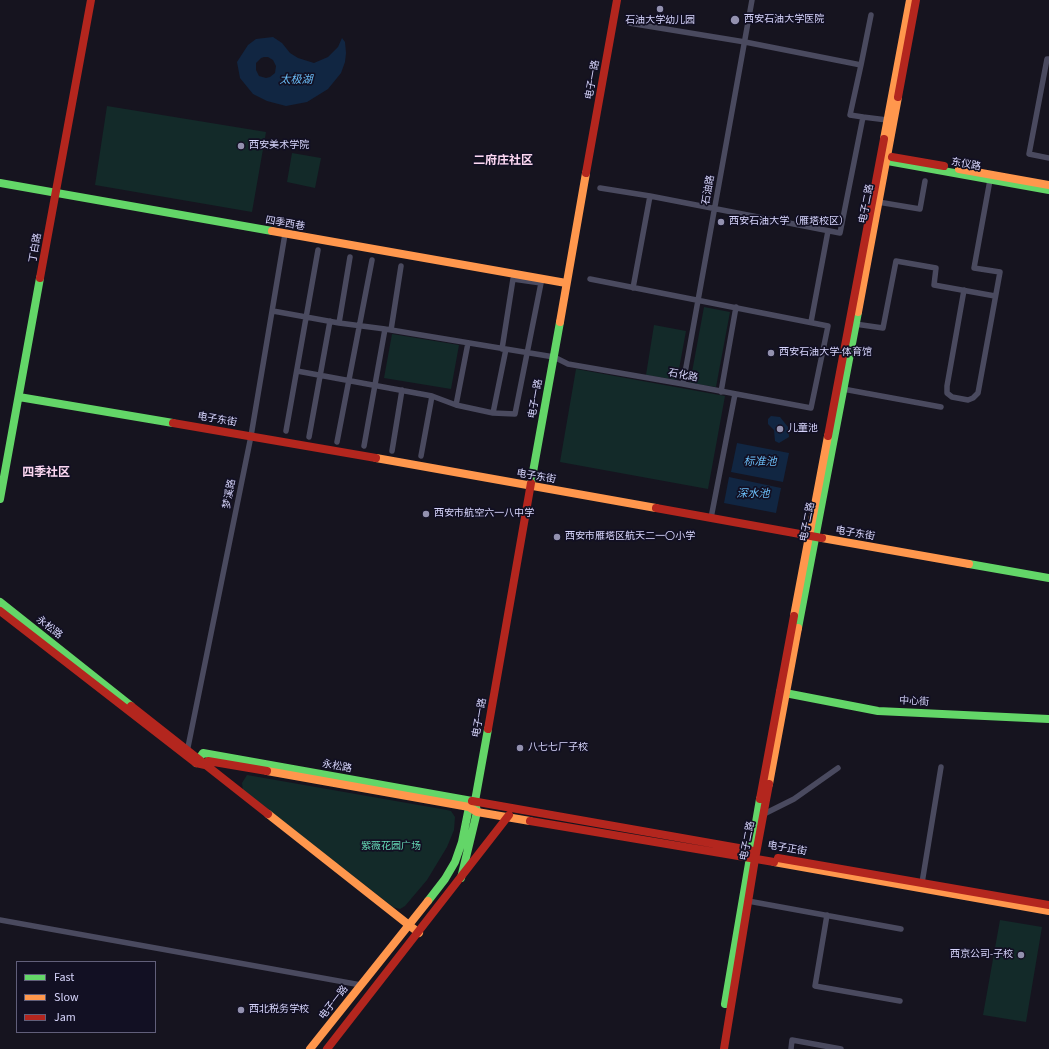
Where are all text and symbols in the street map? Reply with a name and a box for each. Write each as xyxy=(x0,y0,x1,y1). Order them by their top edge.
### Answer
marker: 石油大学幼儿园 xyxy=(655,4,665,14)
marker: 西安石油大学医院 xyxy=(729,14,741,26)
place label: 西安石油大学医院 xyxy=(744,14,824,26)
place label: 石油大学幼儿园 xyxy=(625,15,695,27)
street label: 电子一路 xyxy=(584,59,602,101)
water label: 太极湖 xyxy=(280,74,312,88)
place label: 西安美术学院 xyxy=(249,140,309,152)
marker: 西安美术学院 xyxy=(236,141,246,151)
district label: 二府庄社区 xyxy=(473,154,533,168)
street label: 东仪路 xyxy=(950,156,982,174)
street label: 石油路 xyxy=(700,174,718,206)
street label: 电子二路 xyxy=(857,183,877,225)
street label: 四季西巷 xyxy=(264,215,306,233)
place label: 西安石油大学（雁塔校区） xyxy=(729,216,849,228)
marker: 西安石油大学（雁塔校区） xyxy=(716,217,726,227)
street label: 丁白路 xyxy=(27,232,45,264)
place label: 西安石油大学-体育馆 xyxy=(779,347,872,359)
marker: 西安石油大学-体育馆 xyxy=(766,348,776,358)
street label: 石化路 xyxy=(667,367,699,385)
street label: 电子一路 xyxy=(527,378,545,420)
street label: 电子东街 xyxy=(196,411,238,429)
place label: 儿童池 xyxy=(788,423,818,435)
marker: 儿童池 xyxy=(775,424,785,434)
water label: 标准池 xyxy=(744,456,776,470)
district label: 四季社区 xyxy=(22,466,70,480)
street label: 电子东街 xyxy=(515,468,557,486)
street label: 梦溪路 xyxy=(221,478,239,510)
water label: 深水池 xyxy=(737,488,769,502)
street label: 电子二路 xyxy=(798,501,818,543)
place label: 西安市航空六一八中学 xyxy=(434,508,534,520)
marker: 西安市航空六一八中学 xyxy=(421,509,431,519)
street label: 电子东街 xyxy=(834,525,876,543)
place label: 西安市雁塔区航天二一〇小学 xyxy=(565,531,695,543)
marker: 西安市雁塔区航天二一〇小学 xyxy=(552,532,562,542)
street label: 永松路 xyxy=(33,614,65,642)
street label: 中心街 xyxy=(899,695,929,709)
street label: 电子一路 xyxy=(471,697,489,739)
place label: 八七七厂子校 xyxy=(528,742,588,754)
marker: 八七七厂子校 xyxy=(515,743,525,753)
street label: 永松路 xyxy=(321,758,353,776)
street label: 电子二路 xyxy=(738,820,758,862)
street label: 电子正街 xyxy=(766,840,808,858)
park label: 紫薇花园广场 xyxy=(361,841,421,853)
place label: 西京公司-子校 xyxy=(950,949,1013,961)
marker: 西京公司-子校 xyxy=(1016,950,1026,960)
legend xyxy=(16,961,156,1033)
text: Fast xyxy=(54,969,74,986)
street label: 电子一路 xyxy=(317,984,351,1022)
text: Slow xyxy=(54,989,79,1006)
place label: 西北税务学校 xyxy=(249,1004,309,1016)
marker: 西北税务学校 xyxy=(236,1005,246,1015)
text: Jam xyxy=(54,1009,76,1026)

